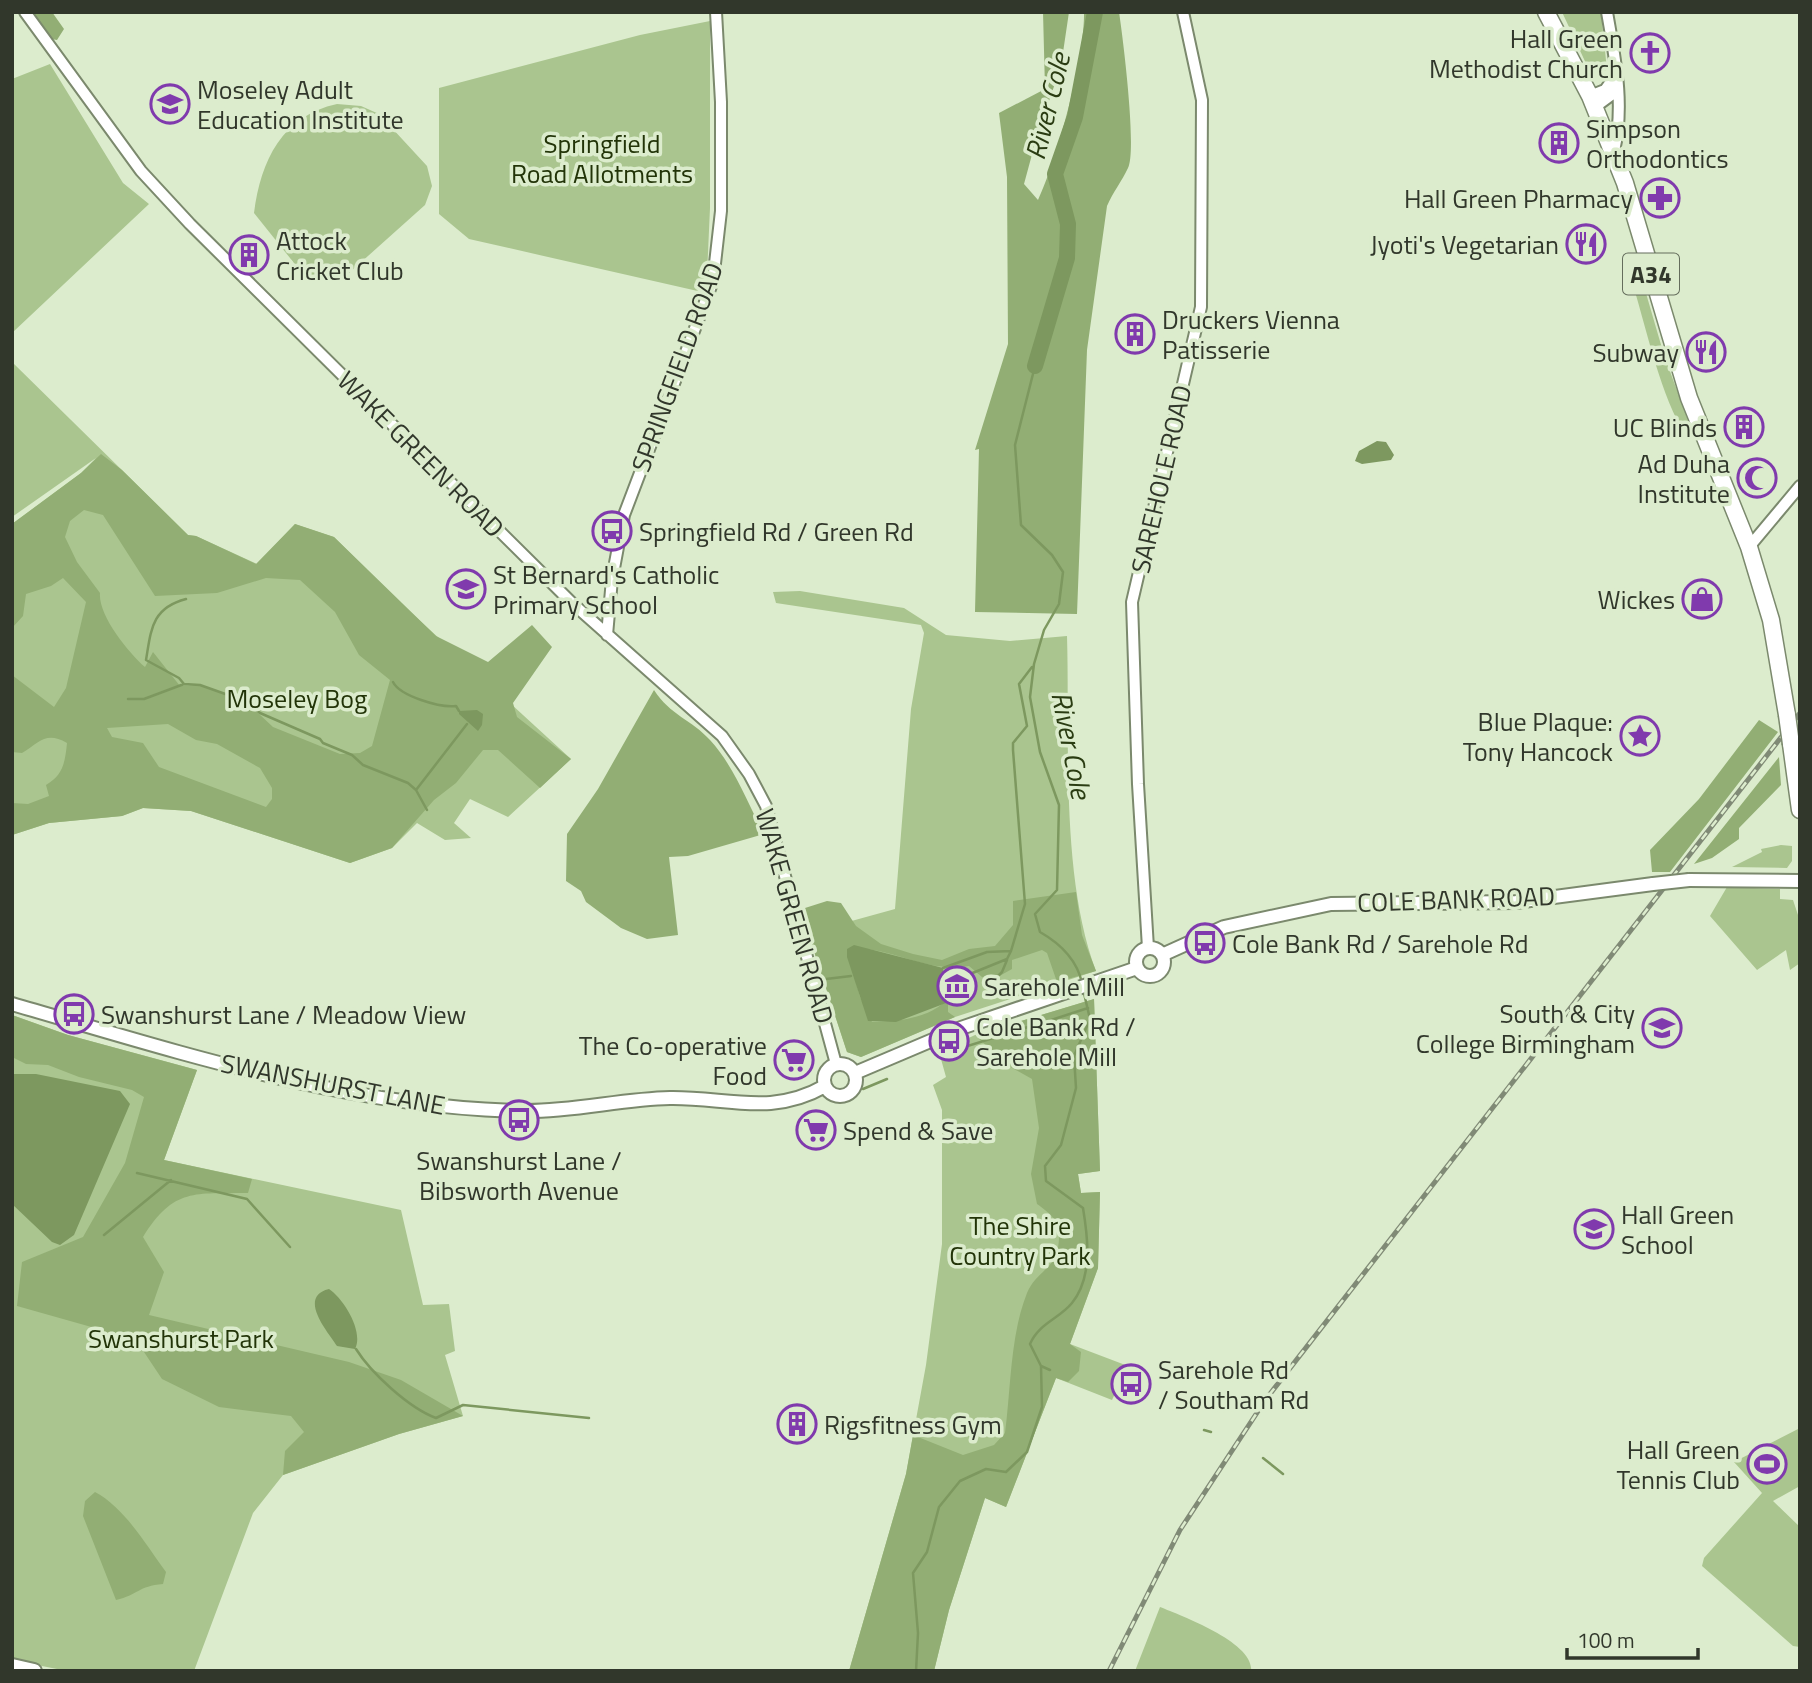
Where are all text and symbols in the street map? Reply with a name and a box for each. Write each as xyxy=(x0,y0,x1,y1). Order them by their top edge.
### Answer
place label: Hall Green Methodist Church xyxy=(1429,19,1623,88)
church icon: Hall Green Methodist Church xyxy=(1629,32,1671,74)
water label: River Cole xyxy=(1013,46,1081,164)
place label: Moseley Adult Education Institute xyxy=(197,70,404,139)
school or university icon: Moseley Adult Education Institute xyxy=(149,83,191,125)
place label: Simpson Orthodontics xyxy=(1586,109,1729,178)
building icon: Simpson Orthodontics xyxy=(1538,122,1580,164)
park label: Springfield Road Allotments xyxy=(511,124,693,193)
pharmacy icon: Hall Green Pharmacy xyxy=(1639,177,1681,219)
place label: Hall Green Pharmacy xyxy=(1404,179,1633,218)
place label: Attock Cricket Club xyxy=(276,221,404,290)
restaurant icon: Jyoti's Vegetarian xyxy=(1565,223,1607,265)
place label: Jyoti's Vegetarian xyxy=(1370,225,1559,264)
building icon: Attock Cricket Club xyxy=(228,234,270,276)
road number: A34 xyxy=(1623,254,1679,295)
street label: SPRINGFIELD ROAD xyxy=(621,257,733,477)
place label: Druckers Vienna Patisserie xyxy=(1162,300,1340,369)
building icon: Druckers Vienna Patisserie xyxy=(1114,313,1156,355)
restaurant icon: Subway xyxy=(1685,331,1727,373)
place label: Subway xyxy=(1592,333,1679,372)
street label: WAKE GREEN ROAD xyxy=(329,362,513,546)
street label: SAREHOLE ROAD xyxy=(1120,381,1202,577)
building icon: UC Blinds xyxy=(1723,406,1765,448)
place label: UC Blinds xyxy=(1613,408,1717,447)
place label: Ad Duha Institute xyxy=(1638,444,1730,513)
mosque icon: Ad Duha Institute xyxy=(1736,457,1778,499)
bus stop icon: Springfield Rd / Green Rd xyxy=(591,510,633,552)
place label: Springfield Rd / Green Rd xyxy=(639,512,914,551)
place label: St Bernard's Catholic Primary School xyxy=(493,555,719,624)
school or university icon: St Bernard's Catholic Primary School xyxy=(445,568,487,610)
shop icon: Wickes xyxy=(1681,578,1723,620)
place label: Wickes xyxy=(1598,580,1675,619)
park label: Moseley Bog xyxy=(227,679,367,718)
water label: River Cole xyxy=(1041,688,1104,804)
place label: Blue Plaque: Tony Hancock xyxy=(1463,702,1613,771)
place icon: Blue Plaque: Tony Hancock xyxy=(1619,715,1661,757)
street label: WAKE GREEN ROAD xyxy=(746,804,844,1028)
street label: COLE BANK ROAD xyxy=(1356,876,1556,922)
bus stop icon: Cole Bank Rd / Sarehole Rd xyxy=(1184,922,1226,964)
place label: Cole Bank Rd / Sarehole Rd xyxy=(1232,924,1528,963)
museum icon: Sarehole Mill xyxy=(936,965,978,1007)
place label: Sarehole Mill xyxy=(984,967,1125,1006)
bus stop icon: Swanshurst Lane / Meadow View xyxy=(53,993,95,1035)
place label: South & City College Birmingham xyxy=(1416,994,1635,1063)
place label: Swanshurst Lane / Meadow View xyxy=(101,995,466,1034)
place label: Cole Bank Rd / Sarehole Mill xyxy=(976,1007,1136,1076)
school or university icon: South & City College Birmingham xyxy=(1641,1007,1683,1049)
bus stop icon: Cole Bank Rd / Sarehole Mill xyxy=(928,1020,970,1062)
place label: The Co-operative Food xyxy=(579,1026,767,1095)
supermarket icon: The Co-operative Food xyxy=(773,1039,815,1081)
street label: SWANSHURST LANE xyxy=(218,1043,448,1125)
bus stop icon: Swanshurst Lane / Bibsworth Avenue xyxy=(498,1099,540,1141)
supermarket icon: Spend & Save xyxy=(795,1109,837,1151)
place label: Spend & Save xyxy=(843,1111,993,1150)
place label: Swanshurst Lane / Bibsworth Avenue xyxy=(416,1141,622,1210)
place label: Hall Green School xyxy=(1621,1195,1734,1264)
park label: The Shire Country Park xyxy=(949,1206,1091,1275)
school or university icon: Hall Green School xyxy=(1573,1208,1615,1250)
park label: Swanshurst Park xyxy=(88,1319,274,1358)
place label: Sarehole Rd / Southam Rd xyxy=(1158,1350,1309,1419)
bus stop icon: Sarehole Rd / Southam Rd xyxy=(1110,1363,1152,1405)
building icon: Rigsfitness Gym xyxy=(776,1403,818,1445)
place label: Rigsfitness Gym xyxy=(824,1405,1002,1444)
place label: Hall Green Tennis Club xyxy=(1616,1430,1740,1499)
sports icon: Hall Green Tennis Club xyxy=(1746,1443,1788,1485)
scale bar xyxy=(1567,1616,1698,1660)
text: 100 m xyxy=(1577,1624,1634,1656)

